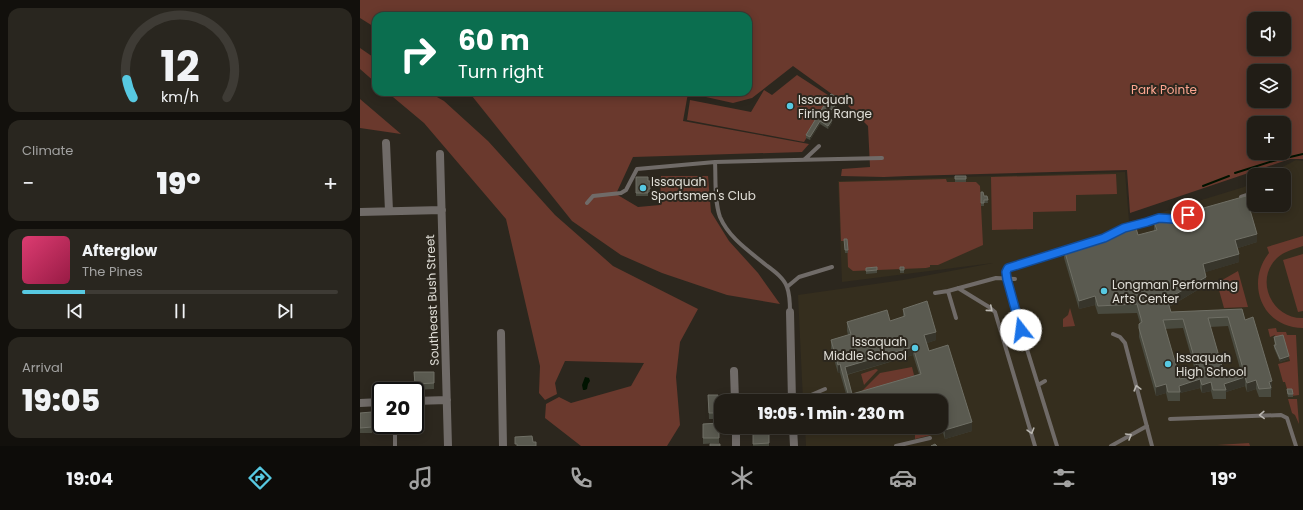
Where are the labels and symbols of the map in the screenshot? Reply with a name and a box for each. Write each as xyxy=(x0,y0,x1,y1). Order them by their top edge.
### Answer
park label: Park Pointe xyxy=(1131,81,1197,98)
place label: Issaquah Firing Range xyxy=(798,91,872,122)
marker: Issaquah Firing Range xyxy=(785,101,795,111)
place label: Issaquah Sportsmen's Club xyxy=(651,173,756,204)
marker: Issaquah Sportsmen's Club xyxy=(638,183,648,193)
pin xyxy=(1171,198,1205,232)
street label: Southeast Bush Street xyxy=(421,234,443,366)
place label: Longman Performing Arts Center xyxy=(1112,276,1238,307)
marker: Longman Performing Arts Center xyxy=(1099,286,1109,296)
one-way arrow xyxy=(986,304,993,311)
position arrow xyxy=(1000,309,1042,351)
place label: Issaquah Middle School xyxy=(824,333,907,364)
marker: Issaquah Middle School xyxy=(910,343,920,353)
place label: Issaquah High School xyxy=(1176,349,1247,380)
marker: Issaquah High School xyxy=(1163,359,1173,369)
speed limit sign: 20 xyxy=(372,382,424,434)
one-way arrow xyxy=(1133,385,1142,392)
one-way arrow xyxy=(1259,411,1265,420)
one-way arrow xyxy=(1026,427,1035,434)
one-way arrow xyxy=(1125,433,1132,440)

